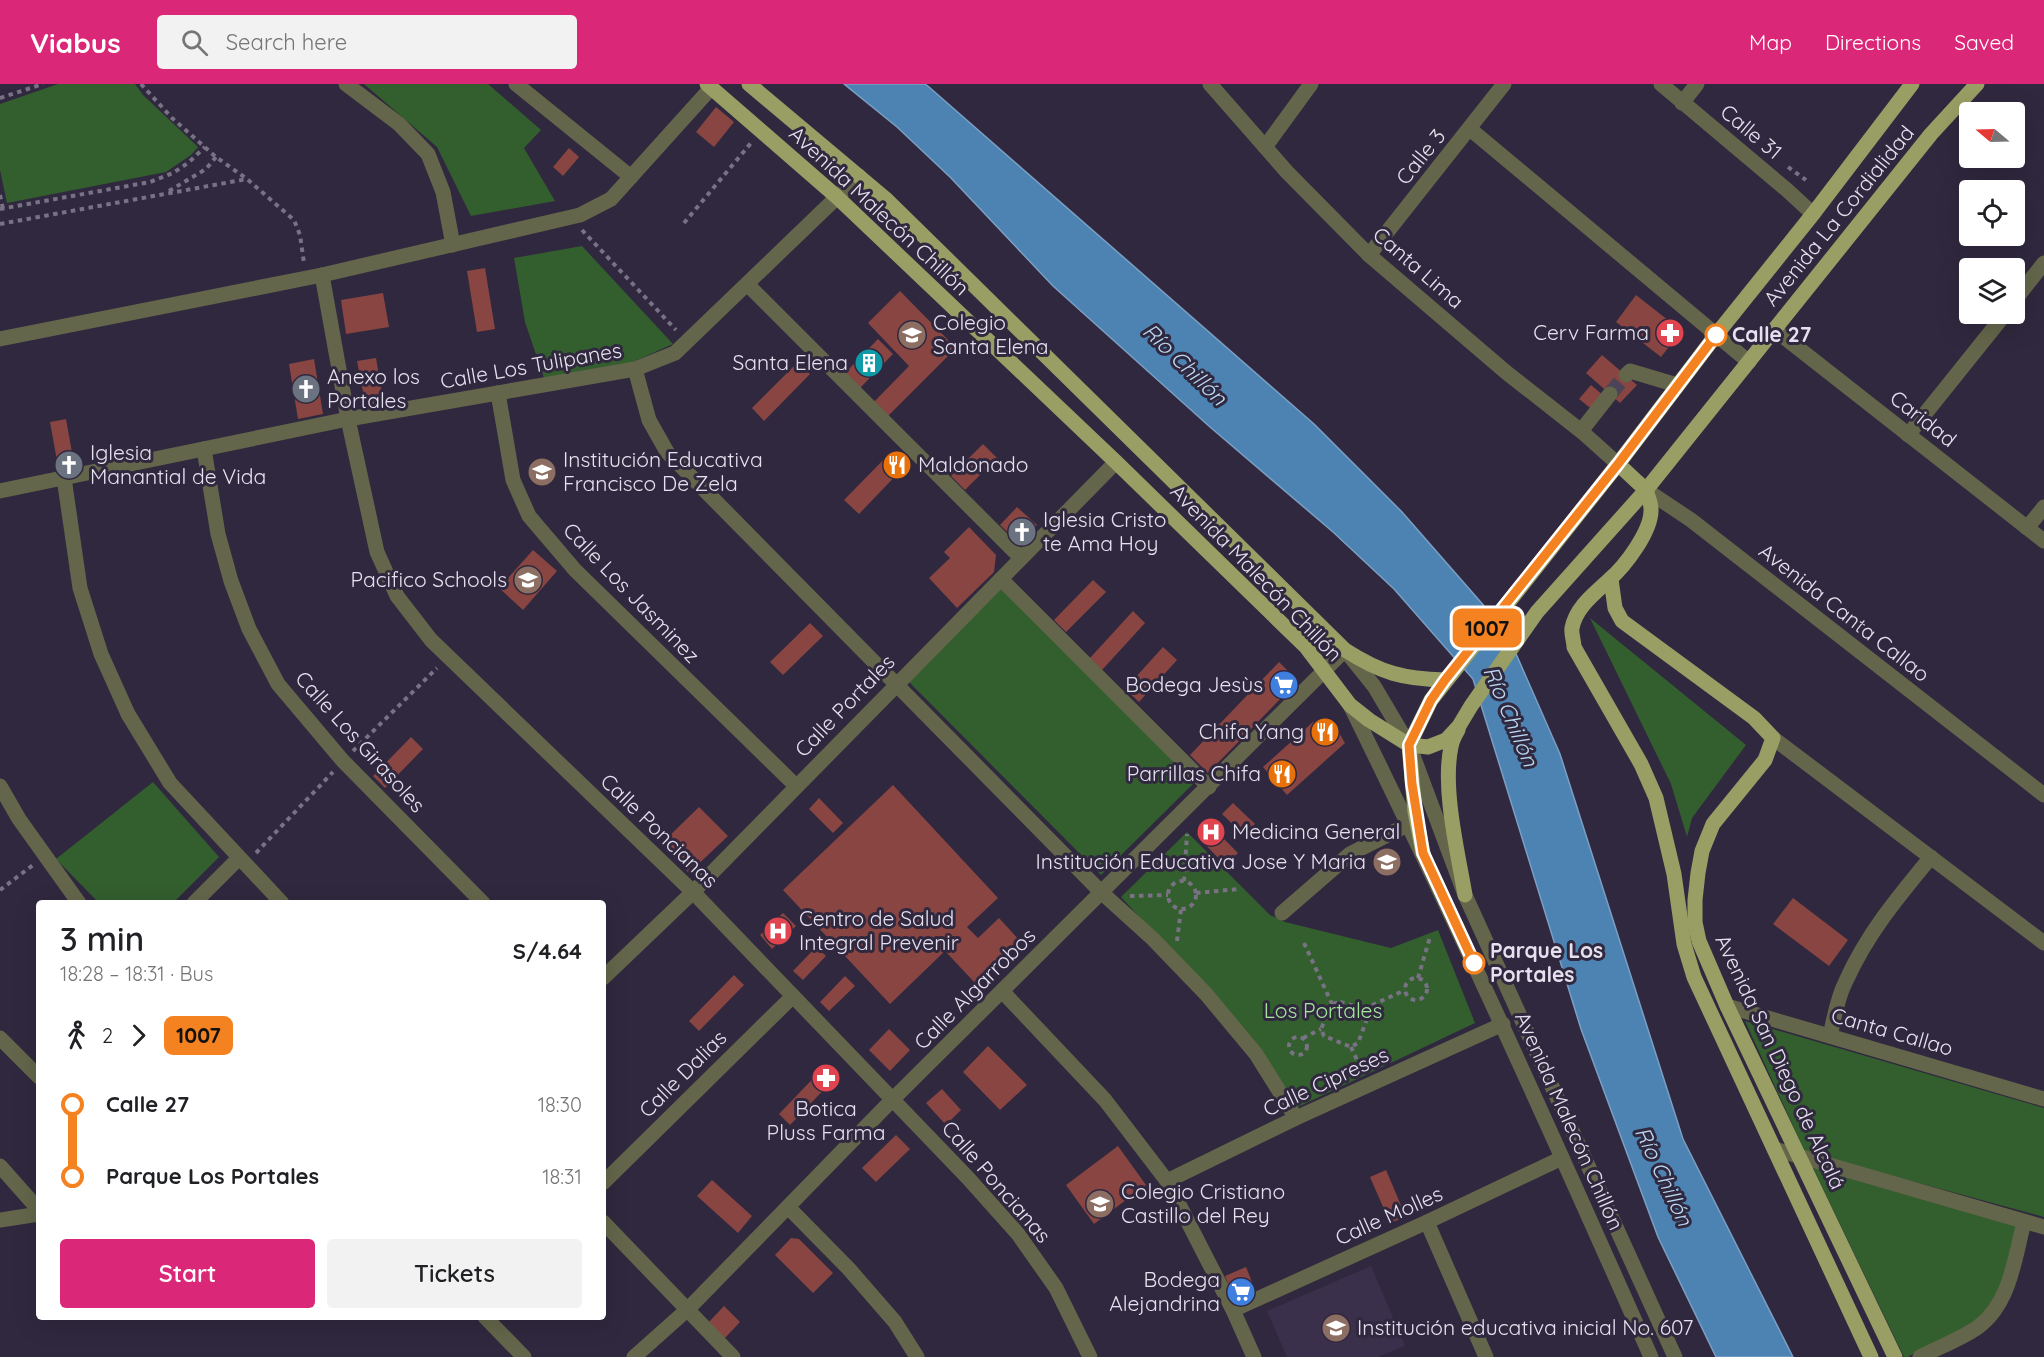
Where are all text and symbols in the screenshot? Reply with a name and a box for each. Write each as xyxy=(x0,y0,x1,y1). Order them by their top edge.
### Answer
search box xyxy=(157,15,577,69)
text: Viabus xyxy=(30,25,121,60)
icon: search xyxy=(178,26,211,59)
text: Search here xyxy=(226,28,347,56)
text: Map xyxy=(1749,29,1792,55)
text: Directions xyxy=(1825,29,1921,55)
text: Saved xyxy=(1954,29,2014,55)
street label: Calle 31 xyxy=(1716,98,1788,164)
north arrow xyxy=(1959,102,2025,168)
map controls xyxy=(1959,102,2025,324)
street label: Avenida Malecón Chillón xyxy=(784,120,975,300)
street label: Avenida La Cordialidad xyxy=(1757,120,1919,311)
street label: Calle 3 xyxy=(1390,123,1451,190)
button: locate xyxy=(1959,180,2025,246)
street label: Canta Lima xyxy=(1368,221,1469,314)
button: layers xyxy=(1959,258,2025,324)
place label: Colegio Santa Elena xyxy=(933,309,1049,359)
water label: Río Chillón xyxy=(1137,317,1234,412)
pharmacy icon: Cerv Farma xyxy=(1654,317,1686,349)
school or university icon: Colegio Santa Elena xyxy=(896,319,928,351)
place label: Cerv Farma xyxy=(1533,319,1649,345)
place label: Calle 27 xyxy=(1732,321,1811,347)
marker: Calle 27 xyxy=(1705,324,1727,346)
street label: Calle Los Tulipanes xyxy=(438,336,624,394)
building icon: Santa Elena xyxy=(853,347,885,379)
place label: Santa Elena xyxy=(732,349,848,375)
place label: Anexo los Portales xyxy=(327,363,420,413)
church icon: Anexo los Portales xyxy=(290,373,322,405)
street label: Caridad xyxy=(1885,384,1962,452)
place label: Iglesia Manantial de Vida xyxy=(90,439,266,489)
place label: Institución Educativa Francisco De Zela xyxy=(563,446,763,496)
church icon: Iglesia Manantial de Vida xyxy=(53,449,85,481)
restaurant icon: Maldonado xyxy=(881,449,913,481)
place label: Maldonado xyxy=(918,451,1028,477)
school or university icon: Institución Educativa Francisco De Zela xyxy=(526,456,558,488)
street label: Avenida Malecón Chillón xyxy=(1165,478,1348,666)
place label: Iglesia Cristo te Ama Hoy xyxy=(1043,506,1166,556)
church icon: Iglesia Cristo te Ama Hoy xyxy=(1006,516,1038,548)
street label: Calle Los Jasminez xyxy=(558,517,705,668)
street label: Avenida Canta Callao xyxy=(1754,538,1935,687)
school or university icon: Pacifico Schools xyxy=(512,564,544,596)
place label: Pacifico Schools xyxy=(351,566,507,592)
line badge: 1007 xyxy=(1445,608,1529,648)
text: 1007 xyxy=(1465,615,1509,641)
street label: Calle Portales xyxy=(789,649,900,762)
water label: Río Chillón xyxy=(1477,662,1545,772)
street label: Calle Los Girasoles xyxy=(290,665,431,817)
supermarket icon: Bodega Jesùs xyxy=(1268,669,1300,701)
place label: Bodega Jesùs xyxy=(1125,671,1263,697)
restaurant icon: Chifa Yang xyxy=(1309,716,1341,748)
place label: Chifa Yang xyxy=(1199,718,1304,744)
restaurant icon: Parrillas Chifa xyxy=(1266,758,1298,790)
place label: Parrillas Chifa xyxy=(1127,760,1261,786)
street label: Calle Poncianas xyxy=(595,768,724,893)
hospital icon: Medicina General xyxy=(1195,816,1227,848)
place label: Medicina General xyxy=(1232,818,1400,844)
school or university icon: Institución Educativa Jose Y Maria xyxy=(1371,846,1403,878)
place label: Institución Educativa Jose Y Maria xyxy=(1036,848,1366,874)
place label: Centro de Salud Integral Prevenir xyxy=(799,905,959,955)
hospital icon: Centro de Salud Integral Prevenir xyxy=(762,915,794,947)
text: 3 min xyxy=(60,918,144,959)
street label: Calle Algarrobos xyxy=(908,922,1040,1054)
street label: Avenida San Diego de Alcalá xyxy=(1710,930,1851,1193)
text: S/4.64 xyxy=(513,937,582,965)
place label: Parque Los Portales xyxy=(1490,937,1603,987)
marker: Parque Los Portales xyxy=(1463,952,1485,974)
text: 18:28 – 18:31 · Bus xyxy=(60,961,213,986)
park label: Los Portales xyxy=(1264,997,1382,1023)
street label: Canta Callao xyxy=(1828,1001,1956,1061)
street label: Avenida Malecón Chillón xyxy=(1510,1007,1630,1234)
icon: walk xyxy=(60,1019,93,1052)
icon: forward xyxy=(122,1019,155,1052)
text: 1007 xyxy=(176,1022,221,1048)
text: 2 xyxy=(102,1023,113,1048)
street label: Calle Dalias xyxy=(633,1024,732,1123)
street label: Calle Cipreses xyxy=(1259,1041,1392,1122)
pharmacy icon: Botica Pluss Farma xyxy=(810,1062,842,1094)
text: Calle 27 xyxy=(106,1090,189,1118)
text: 18:30 xyxy=(538,1092,582,1117)
place label: Botica Pluss Farma xyxy=(767,1095,885,1145)
street label: Calle Poncianas xyxy=(937,1115,1057,1248)
water label: Río Chillón xyxy=(1629,1122,1700,1231)
text: Parque Los Portales xyxy=(106,1162,319,1190)
text: 18:31 xyxy=(542,1164,582,1189)
place label: Colegio Cristiano Castillo del Rey xyxy=(1121,1178,1285,1228)
street label: Calle Molles xyxy=(1331,1180,1446,1250)
school or university icon: Colegio Cristiano Castillo del Rey xyxy=(1084,1188,1116,1220)
button: Start xyxy=(60,1239,315,1308)
button: Tickets xyxy=(327,1239,582,1308)
place label: Bodega Alejandrina xyxy=(1109,1266,1220,1316)
supermarket icon: Bodega Alejandrina xyxy=(1225,1276,1257,1308)
school or university icon: Institución educativa inicial No. 607 xyxy=(1320,1312,1352,1344)
place label: Institución educativa inicial No. 607 xyxy=(1357,1314,1693,1340)

